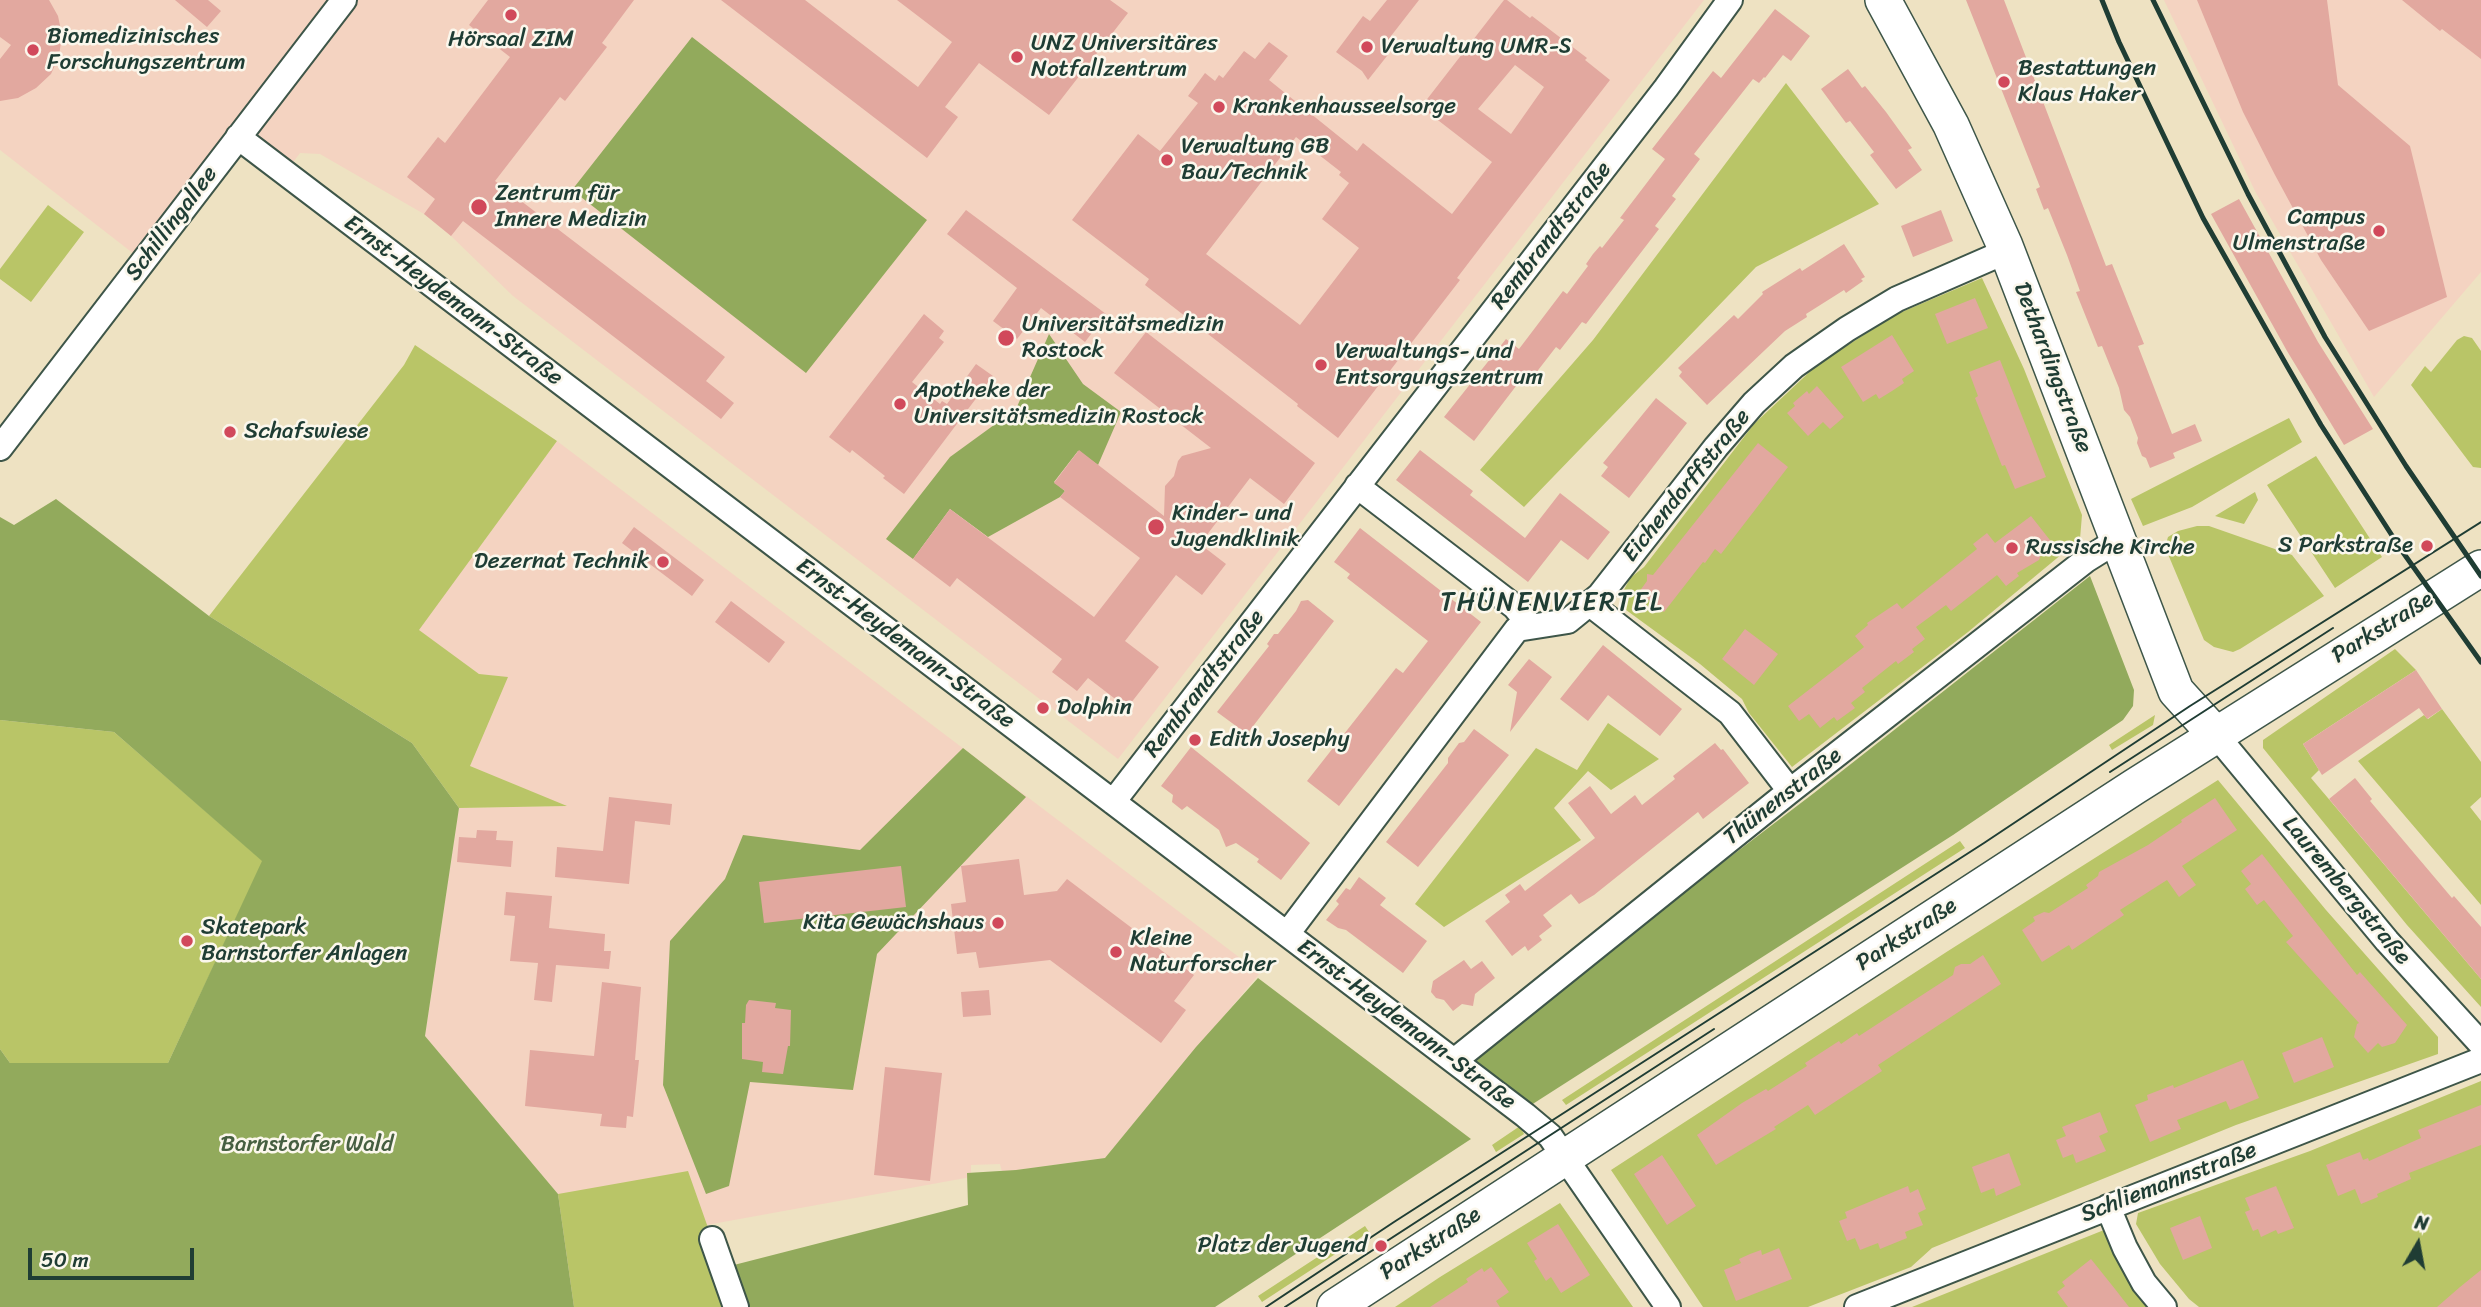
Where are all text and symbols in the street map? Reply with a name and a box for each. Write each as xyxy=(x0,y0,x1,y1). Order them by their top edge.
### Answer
marker: Hörsaal ZIM xyxy=(503,7,519,23)
place label: Biomedizinisches Forschungszentrum xyxy=(47,23,246,77)
place label: Hörsaal ZIM xyxy=(448,26,574,54)
place label: UNZ Universitäres Notfallzentrum xyxy=(1031,30,1218,84)
place label: Verwaltung UMR-S xyxy=(1381,33,1571,61)
marker: Verwaltung UMR-S xyxy=(1359,39,1375,55)
marker: Biomedizinisches Forschungszentrum xyxy=(25,42,41,58)
marker: UNZ Universitäres Notfallzentrum xyxy=(1009,49,1025,65)
place label: Bestattungen Klaus Haker xyxy=(2018,55,2156,109)
marker: Bestattungen Klaus Haker xyxy=(1996,74,2012,90)
place label: Krankenhausseelsorge xyxy=(1233,93,1456,121)
marker: Krankenhausseelsorge xyxy=(1211,99,1227,115)
place label: Verwaltung GB Bau/Technik xyxy=(1181,133,1330,187)
marker: Verwaltung GB Bau/Technik xyxy=(1159,152,1175,168)
street label: Rembrandtstraße xyxy=(1486,157,1618,315)
street label: Schillingallee xyxy=(120,161,224,287)
place label: Zentrum für Innere Medizin xyxy=(495,180,647,234)
marker: Zentrum für Innere Medizin xyxy=(469,197,489,217)
place label: Campus Ulmenstraße xyxy=(2233,204,2365,258)
street label: Ernst-Heydemann-Straße xyxy=(338,210,568,392)
marker: Campus Ulmenstraße xyxy=(2371,223,2387,239)
street label: Dethardingstraße xyxy=(2007,279,2097,457)
place label: Universitätsmedizin Rostock xyxy=(1022,311,1224,365)
marker: Universitätsmedizin Rostock xyxy=(996,328,1016,348)
place label: Verwaltungs- und Entsorgungszentrum xyxy=(1335,338,1543,392)
marker: Verwaltungs- und Entsorgungszentrum xyxy=(1313,357,1329,373)
place label: Apotheke der Universitätsmedizin Rostock xyxy=(914,377,1204,431)
marker: Apotheke der Universitätsmedizin Rostock xyxy=(892,396,908,412)
street label: Eichendorffstraße xyxy=(1617,404,1757,568)
place label: Schafswiese xyxy=(244,418,369,446)
marker: Schafswiese xyxy=(222,424,238,440)
place label: Kinder- und Jugendklinik xyxy=(1172,500,1299,554)
marker: Kinder- und Jugendklinik xyxy=(1146,517,1166,537)
place label: S Parkstraße xyxy=(2278,532,2413,560)
place label: Russische Kirche xyxy=(2026,534,2195,562)
marker: S Parkstraße xyxy=(2419,538,2435,554)
marker: Russische Kirche xyxy=(2004,540,2020,556)
place label: Dezernat Technik xyxy=(474,548,649,576)
street label: Ernst-Heydemann-Straße xyxy=(790,553,1020,735)
marker: Dezernat Technik xyxy=(655,554,671,570)
street label: Parkstraße xyxy=(2327,586,2439,670)
district label: THÜNENVIERTEL xyxy=(1443,587,1661,619)
street label: Rembrandtstraße xyxy=(1139,605,1271,763)
place label: Dolphin xyxy=(1057,694,1132,722)
marker: Dolphin xyxy=(1035,700,1051,716)
place label: Edith Josephy xyxy=(1209,726,1349,754)
marker: Edith Josephy xyxy=(1187,732,1203,748)
street label: Thünenstraße xyxy=(1718,742,1848,852)
street label: Laurembergstraße xyxy=(2276,811,2416,971)
street label: Parkstraße xyxy=(1851,892,1963,978)
place label: Kita Gewächshaus xyxy=(803,909,984,937)
place label: Skatepark Barnstorfer Anlagen xyxy=(201,914,407,968)
marker: Kita Gewächshaus xyxy=(990,915,1006,931)
place label: Kleine Naturforscher xyxy=(1130,925,1275,979)
marker: Skatepark Barnstorfer Anlagen xyxy=(179,933,195,949)
street label: Ernst-Heydemann-Straße xyxy=(1291,934,1521,1116)
marker: Kleine Naturforscher xyxy=(1108,944,1124,960)
park label: Barnstorfer Wald xyxy=(221,1131,393,1159)
street label: Schliemannstraße xyxy=(2077,1137,2261,1229)
street label: Parkstraße xyxy=(1375,1201,1487,1287)
text: N xyxy=(2412,1205,2431,1240)
north arrow xyxy=(2383,1209,2453,1279)
place label: Platz der Jugend xyxy=(1198,1232,1367,1260)
scale bar xyxy=(32,1234,198,1278)
marker: Platz der Jugend xyxy=(1373,1238,1389,1254)
text: 50 m xyxy=(41,1241,89,1279)

